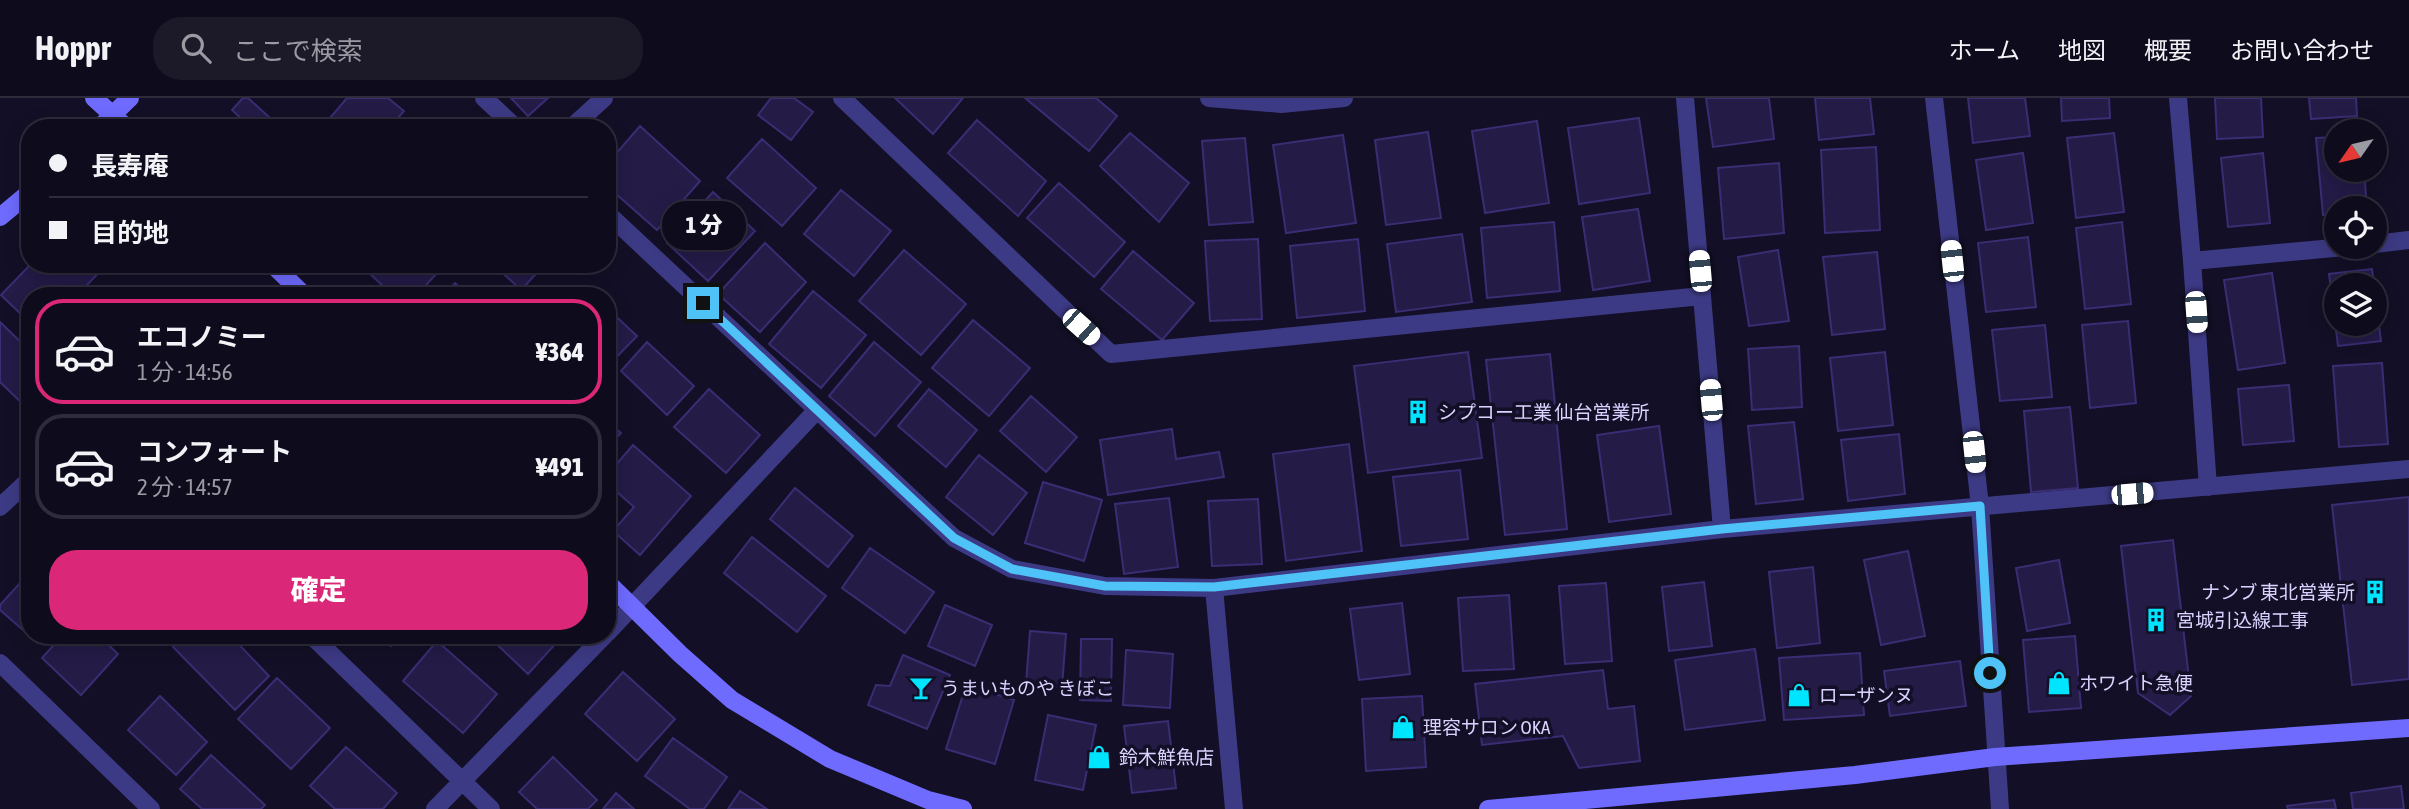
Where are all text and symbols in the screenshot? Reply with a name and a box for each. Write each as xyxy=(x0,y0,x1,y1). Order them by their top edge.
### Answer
search box xyxy=(153,17,643,80)
text: Hoppr xyxy=(35,29,111,67)
icon: search xyxy=(177,29,215,67)
text: ここで検索 xyxy=(233,36,363,66)
text: ホーム xyxy=(1949,37,2020,64)
text: 地図 xyxy=(2058,37,2106,64)
text: 概要 xyxy=(2144,37,2192,64)
text: お問い合わせ xyxy=(2230,37,2374,64)
north arrow xyxy=(2324,119,2387,182)
map controls xyxy=(2324,119,2387,336)
text: 長寿庵 xyxy=(91,151,169,181)
button: locate xyxy=(2324,196,2387,259)
callout: 1 分 xyxy=(661,202,745,250)
text: 1 分 xyxy=(686,212,722,238)
text: 目的地 xyxy=(91,218,169,248)
car xyxy=(1940,239,1965,283)
car xyxy=(1688,249,1713,293)
button: layers xyxy=(2324,273,2387,336)
route end xyxy=(687,287,719,319)
car xyxy=(2185,290,2208,334)
car xyxy=(1059,305,1104,349)
icon: car xyxy=(53,320,116,383)
text: エコノミー xyxy=(137,322,267,352)
text: ¥364 xyxy=(536,337,584,367)
text: 1 分 · 14:56 xyxy=(137,359,233,385)
car xyxy=(1699,378,1724,422)
building icon: シプコー工業 仙台営業所 xyxy=(1404,398,1432,426)
place label: シプコー工業 仙台営業所 xyxy=(1438,401,1650,423)
car xyxy=(1962,430,1987,474)
icon: car xyxy=(53,435,116,498)
text: コンフォート xyxy=(137,437,292,467)
text: ¥491 xyxy=(536,452,584,482)
text: 2 分 · 14:57 xyxy=(137,474,233,500)
car xyxy=(2111,482,2154,506)
button: 確定 xyxy=(49,550,588,630)
building icon: ナンブ 東北営業所 xyxy=(2361,578,2389,606)
place label: ナンブ 東北営業所 xyxy=(2201,581,2355,603)
building icon: 宮城引込線工事 xyxy=(2142,606,2170,634)
place label: 宮城引込線工事 xyxy=(2176,609,2309,631)
route start xyxy=(1974,657,2006,689)
shop icon: ホワイト急便 xyxy=(2045,669,2073,697)
place label: ホワイト急便 xyxy=(2079,672,2193,694)
bar icon: うまいものや きぼこ xyxy=(907,674,935,702)
place label: うまいものや きぼこ xyxy=(941,677,1115,699)
shop icon: ローザンヌ xyxy=(1785,681,1813,709)
place label: ローザンヌ xyxy=(1819,684,1914,706)
shop icon: 理容サロン OKA xyxy=(1389,713,1417,741)
place label: 理容サロン OKA xyxy=(1423,716,1551,738)
shop icon: 鈴木鮮魚店 xyxy=(1085,743,1113,771)
place label: 鈴木鮮魚店 xyxy=(1119,746,1214,768)

